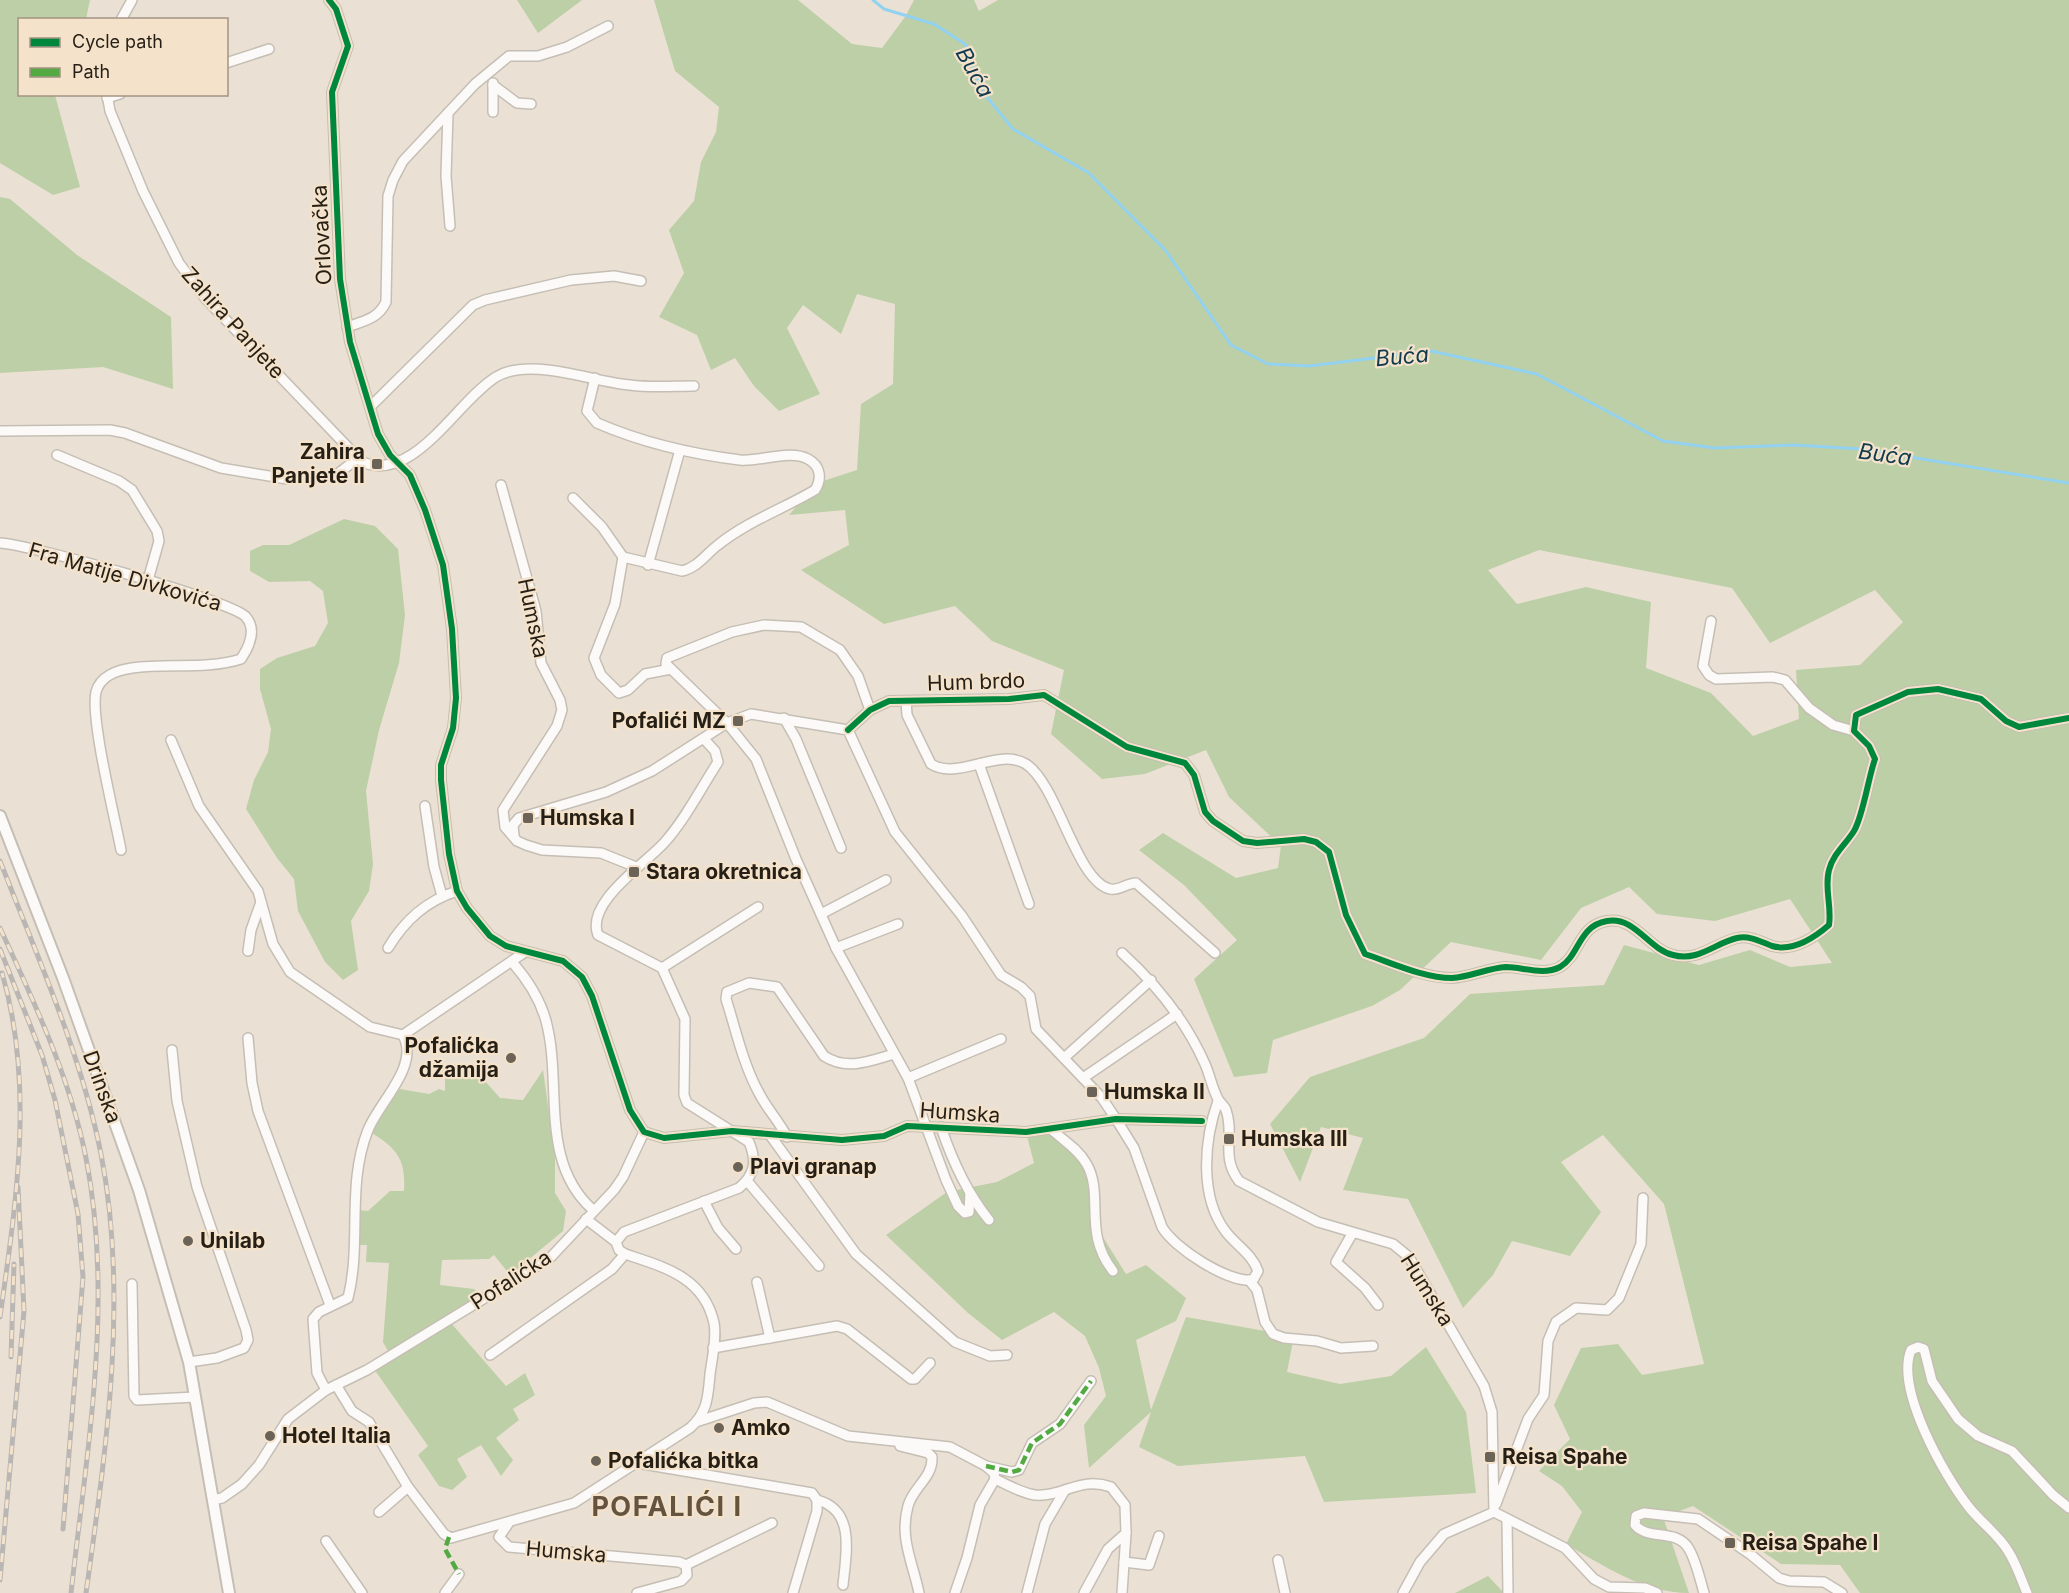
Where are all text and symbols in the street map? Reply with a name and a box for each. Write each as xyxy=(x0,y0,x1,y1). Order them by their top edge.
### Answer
legend xyxy=(18,18,228,96)
text: Cycle path xyxy=(72,31,163,52)
water label: Buća xyxy=(951,42,999,102)
text: Path xyxy=(72,61,110,82)
street label: Orlovačka xyxy=(306,184,337,286)
street label: Zahira Panjete xyxy=(177,262,290,384)
water label: Buća xyxy=(1374,341,1430,371)
water label: Buća xyxy=(1857,437,1913,471)
place label: Zahira Panjete II xyxy=(271,439,365,488)
marker: Zahira Panjete II xyxy=(370,457,384,471)
street label: Fra Matije Divkovića xyxy=(26,537,225,616)
street label: Humska xyxy=(513,576,554,660)
street label: Hum brdo xyxy=(926,667,1025,696)
place label: Pofalići MZ xyxy=(612,708,726,733)
marker: Pofalići MZ xyxy=(731,714,745,728)
place label: Humska I xyxy=(540,805,635,830)
marker: Humska I xyxy=(521,811,535,825)
place label: Stara okretnica xyxy=(646,859,802,884)
marker: Stara okretnica xyxy=(627,865,641,879)
place label: Pofalićka džamija xyxy=(404,1033,499,1082)
street label: Drinska xyxy=(78,1047,127,1126)
marker: Pofalićka džamija xyxy=(504,1051,518,1065)
place label: Humska II xyxy=(1104,1079,1205,1104)
marker: Humska II xyxy=(1085,1085,1099,1099)
street label: Humska xyxy=(919,1097,1001,1128)
place label: Humska III xyxy=(1241,1126,1348,1151)
marker: Humska III xyxy=(1222,1132,1236,1146)
place label: Plavi granap xyxy=(750,1154,877,1179)
marker: Plavi granap xyxy=(731,1160,745,1174)
place label: Unilab xyxy=(200,1228,265,1253)
marker: Unilab xyxy=(181,1234,195,1248)
street label: Pofalićka xyxy=(466,1244,556,1315)
street label: Humska xyxy=(1395,1249,1459,1331)
place label: Amko xyxy=(731,1415,791,1440)
marker: Amko xyxy=(712,1421,726,1435)
place label: Hotel Italia xyxy=(282,1423,391,1448)
marker: Hotel Italia xyxy=(263,1429,277,1443)
place label: Reisa Spahe xyxy=(1502,1444,1628,1469)
place label: Pofalićka bitka xyxy=(608,1448,759,1473)
marker: Reisa Spahe xyxy=(1483,1450,1497,1464)
marker: Pofalićka bitka xyxy=(589,1454,603,1468)
district label: POFALIĆI I xyxy=(591,1490,743,1523)
place label: Reisa Spahe I xyxy=(1742,1530,1879,1555)
street label: Humska xyxy=(525,1536,607,1567)
marker: Reisa Spahe I xyxy=(1723,1536,1737,1550)

